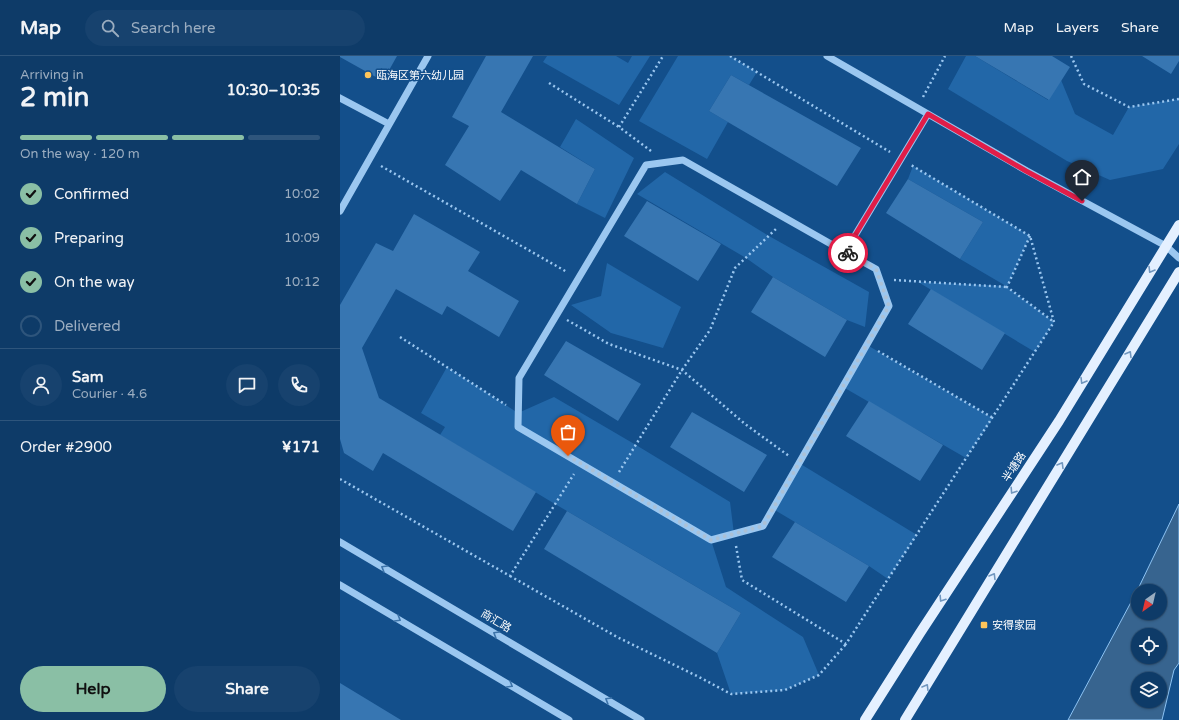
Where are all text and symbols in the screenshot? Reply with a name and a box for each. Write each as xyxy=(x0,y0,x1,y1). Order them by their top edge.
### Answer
search box xyxy=(85,10,365,46)
text: Map xyxy=(20,17,61,39)
icon: search xyxy=(99,17,121,39)
text: Search here xyxy=(131,19,215,37)
text: Map xyxy=(1004,19,1034,36)
text: Layers xyxy=(1056,19,1099,36)
text: Share xyxy=(1121,19,1159,36)
text: Arriving in xyxy=(20,67,84,83)
place label: 瓯海区第六幼儿园 xyxy=(376,69,464,82)
marker: 瓯海区第六幼儿园 xyxy=(363,70,373,80)
text: 10:30–10:35 xyxy=(227,81,320,99)
text: 2 min xyxy=(20,82,89,113)
text: On the way · 120 m xyxy=(20,146,140,162)
pin xyxy=(1065,160,1099,201)
icon: home xyxy=(1071,166,1093,188)
icon: check xyxy=(20,183,42,205)
text: Confirmed xyxy=(54,185,129,203)
text: 10:02 xyxy=(284,186,320,202)
icon: check xyxy=(20,227,42,249)
text: Preparing xyxy=(54,229,124,247)
text: 10:09 xyxy=(284,230,320,246)
courier xyxy=(828,233,868,273)
icon: bike xyxy=(837,242,859,264)
one-way arrow xyxy=(1148,266,1155,273)
icon: check xyxy=(20,271,42,293)
text: On the way xyxy=(54,273,134,291)
text: 10:12 xyxy=(284,274,320,290)
text: Delivered xyxy=(54,317,121,335)
one-way arrow xyxy=(1124,351,1132,358)
button: person xyxy=(20,364,62,406)
button: chat xyxy=(226,364,268,406)
button: phone xyxy=(278,364,320,406)
text: Sam xyxy=(72,368,103,386)
one-way arrow xyxy=(1081,377,1088,384)
text: Courier · 4.6 xyxy=(72,386,147,402)
pin xyxy=(551,415,585,456)
icon: bag xyxy=(557,421,579,443)
text: Order #2900 xyxy=(20,438,112,456)
text: ¥171 xyxy=(282,438,320,456)
street label: 半塘路 xyxy=(1000,450,1028,484)
one-way arrow xyxy=(1057,462,1064,469)
one-way arrow xyxy=(1011,487,1018,494)
one-way arrow xyxy=(381,565,388,572)
one-way arrow xyxy=(989,573,996,580)
north arrow xyxy=(1131,584,1167,620)
map controls xyxy=(1131,584,1167,708)
one-way arrow xyxy=(940,595,947,602)
street label: 商汇路 xyxy=(479,607,513,635)
one-way arrow xyxy=(394,615,401,622)
place label: 安得家园 xyxy=(992,619,1036,632)
marker: 安得家园 xyxy=(979,620,989,630)
button: locate xyxy=(1131,628,1167,664)
one-way arrow xyxy=(493,631,500,638)
button: Help xyxy=(20,666,166,712)
button: Share xyxy=(174,666,320,712)
button: layers xyxy=(1131,672,1167,708)
one-way arrow xyxy=(506,681,513,688)
one-way arrow xyxy=(921,684,928,691)
one-way arrow xyxy=(605,698,612,705)

